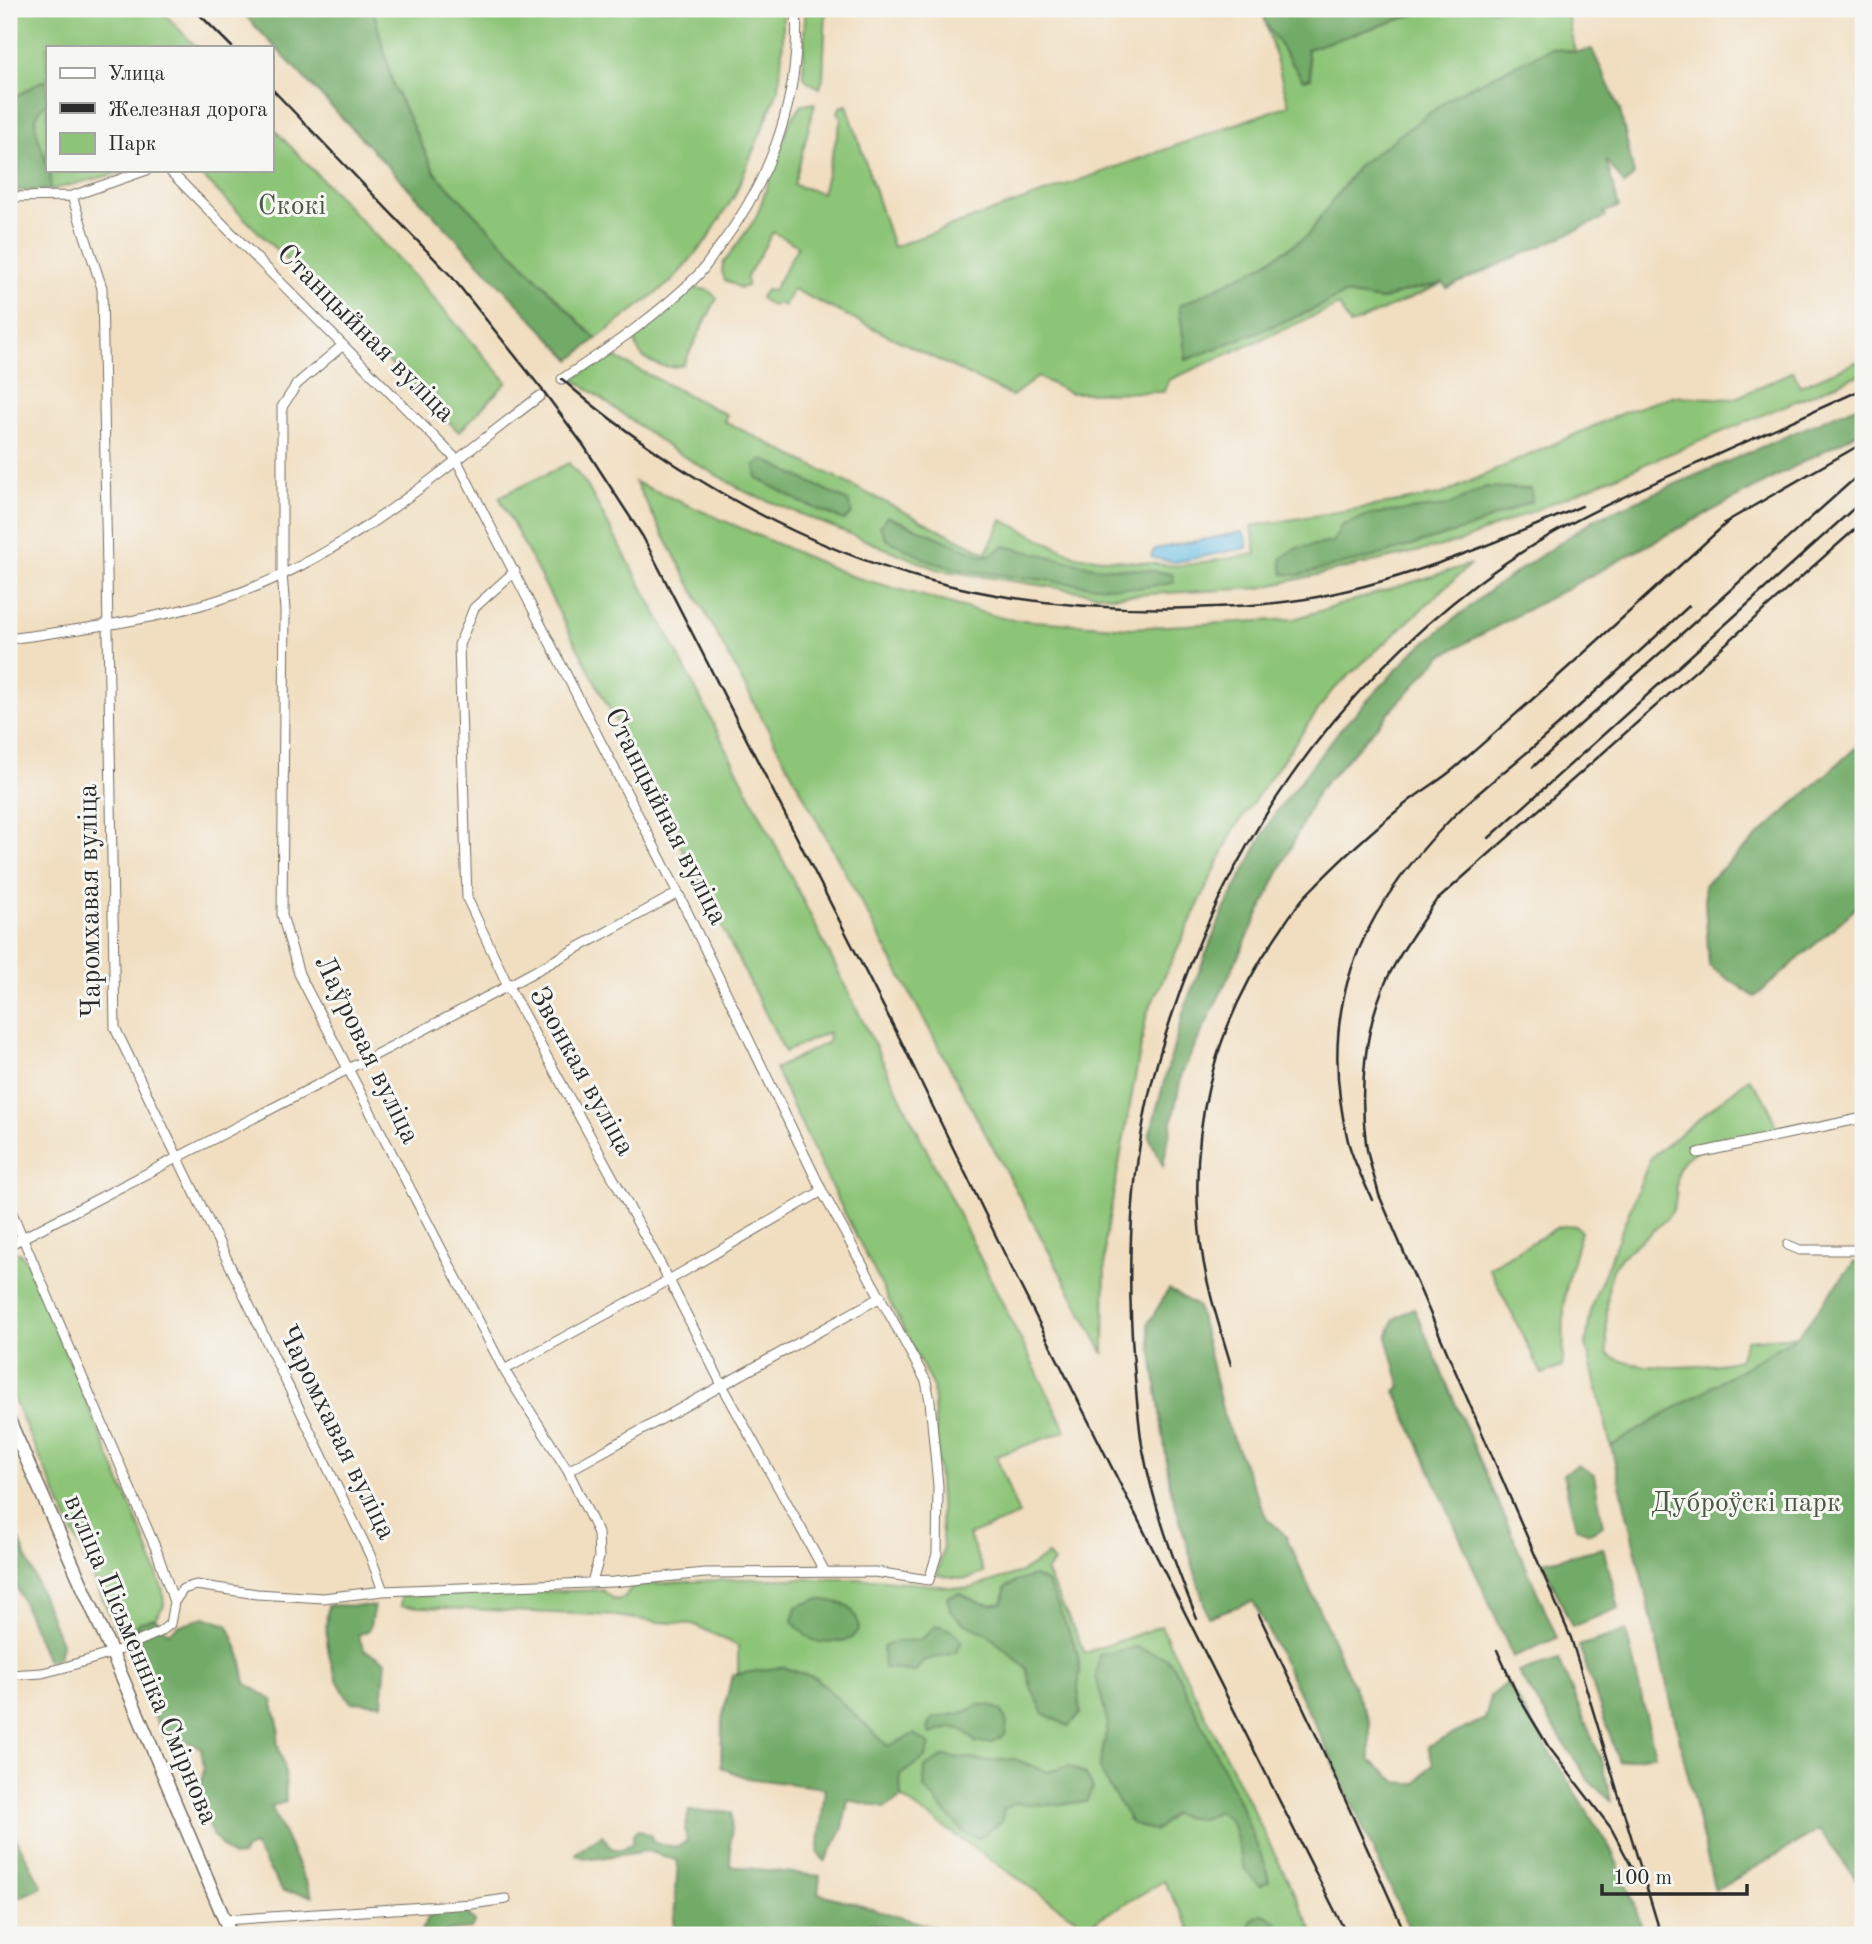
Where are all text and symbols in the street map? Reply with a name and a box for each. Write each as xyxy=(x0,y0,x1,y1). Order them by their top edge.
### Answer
legend xyxy=(46,46,273,172)
text: Улица xyxy=(108,64,165,85)
text: Железная дорога xyxy=(108,100,268,121)
text: Парк xyxy=(108,134,157,155)
park label: Скокі xyxy=(258,193,326,221)
street label: Станцыйная вуліца xyxy=(271,240,460,429)
street label: Станцыйная вуліца xyxy=(598,704,732,930)
street label: Чаромхавая вуліца xyxy=(75,783,107,1018)
street label: Лаўровая вуліца xyxy=(308,951,424,1149)
street label: Звонкая вуліца xyxy=(523,983,639,1161)
street label: Чаромхавая вуліца xyxy=(272,1321,400,1545)
park label: Дуброўскі парк xyxy=(1651,1490,1841,1518)
street label: вуліца Пісьменніка Смірнова xyxy=(58,1491,222,1829)
scale bar xyxy=(1602,1853,1748,1897)
text: 100 m xyxy=(1613,1868,1672,1889)

